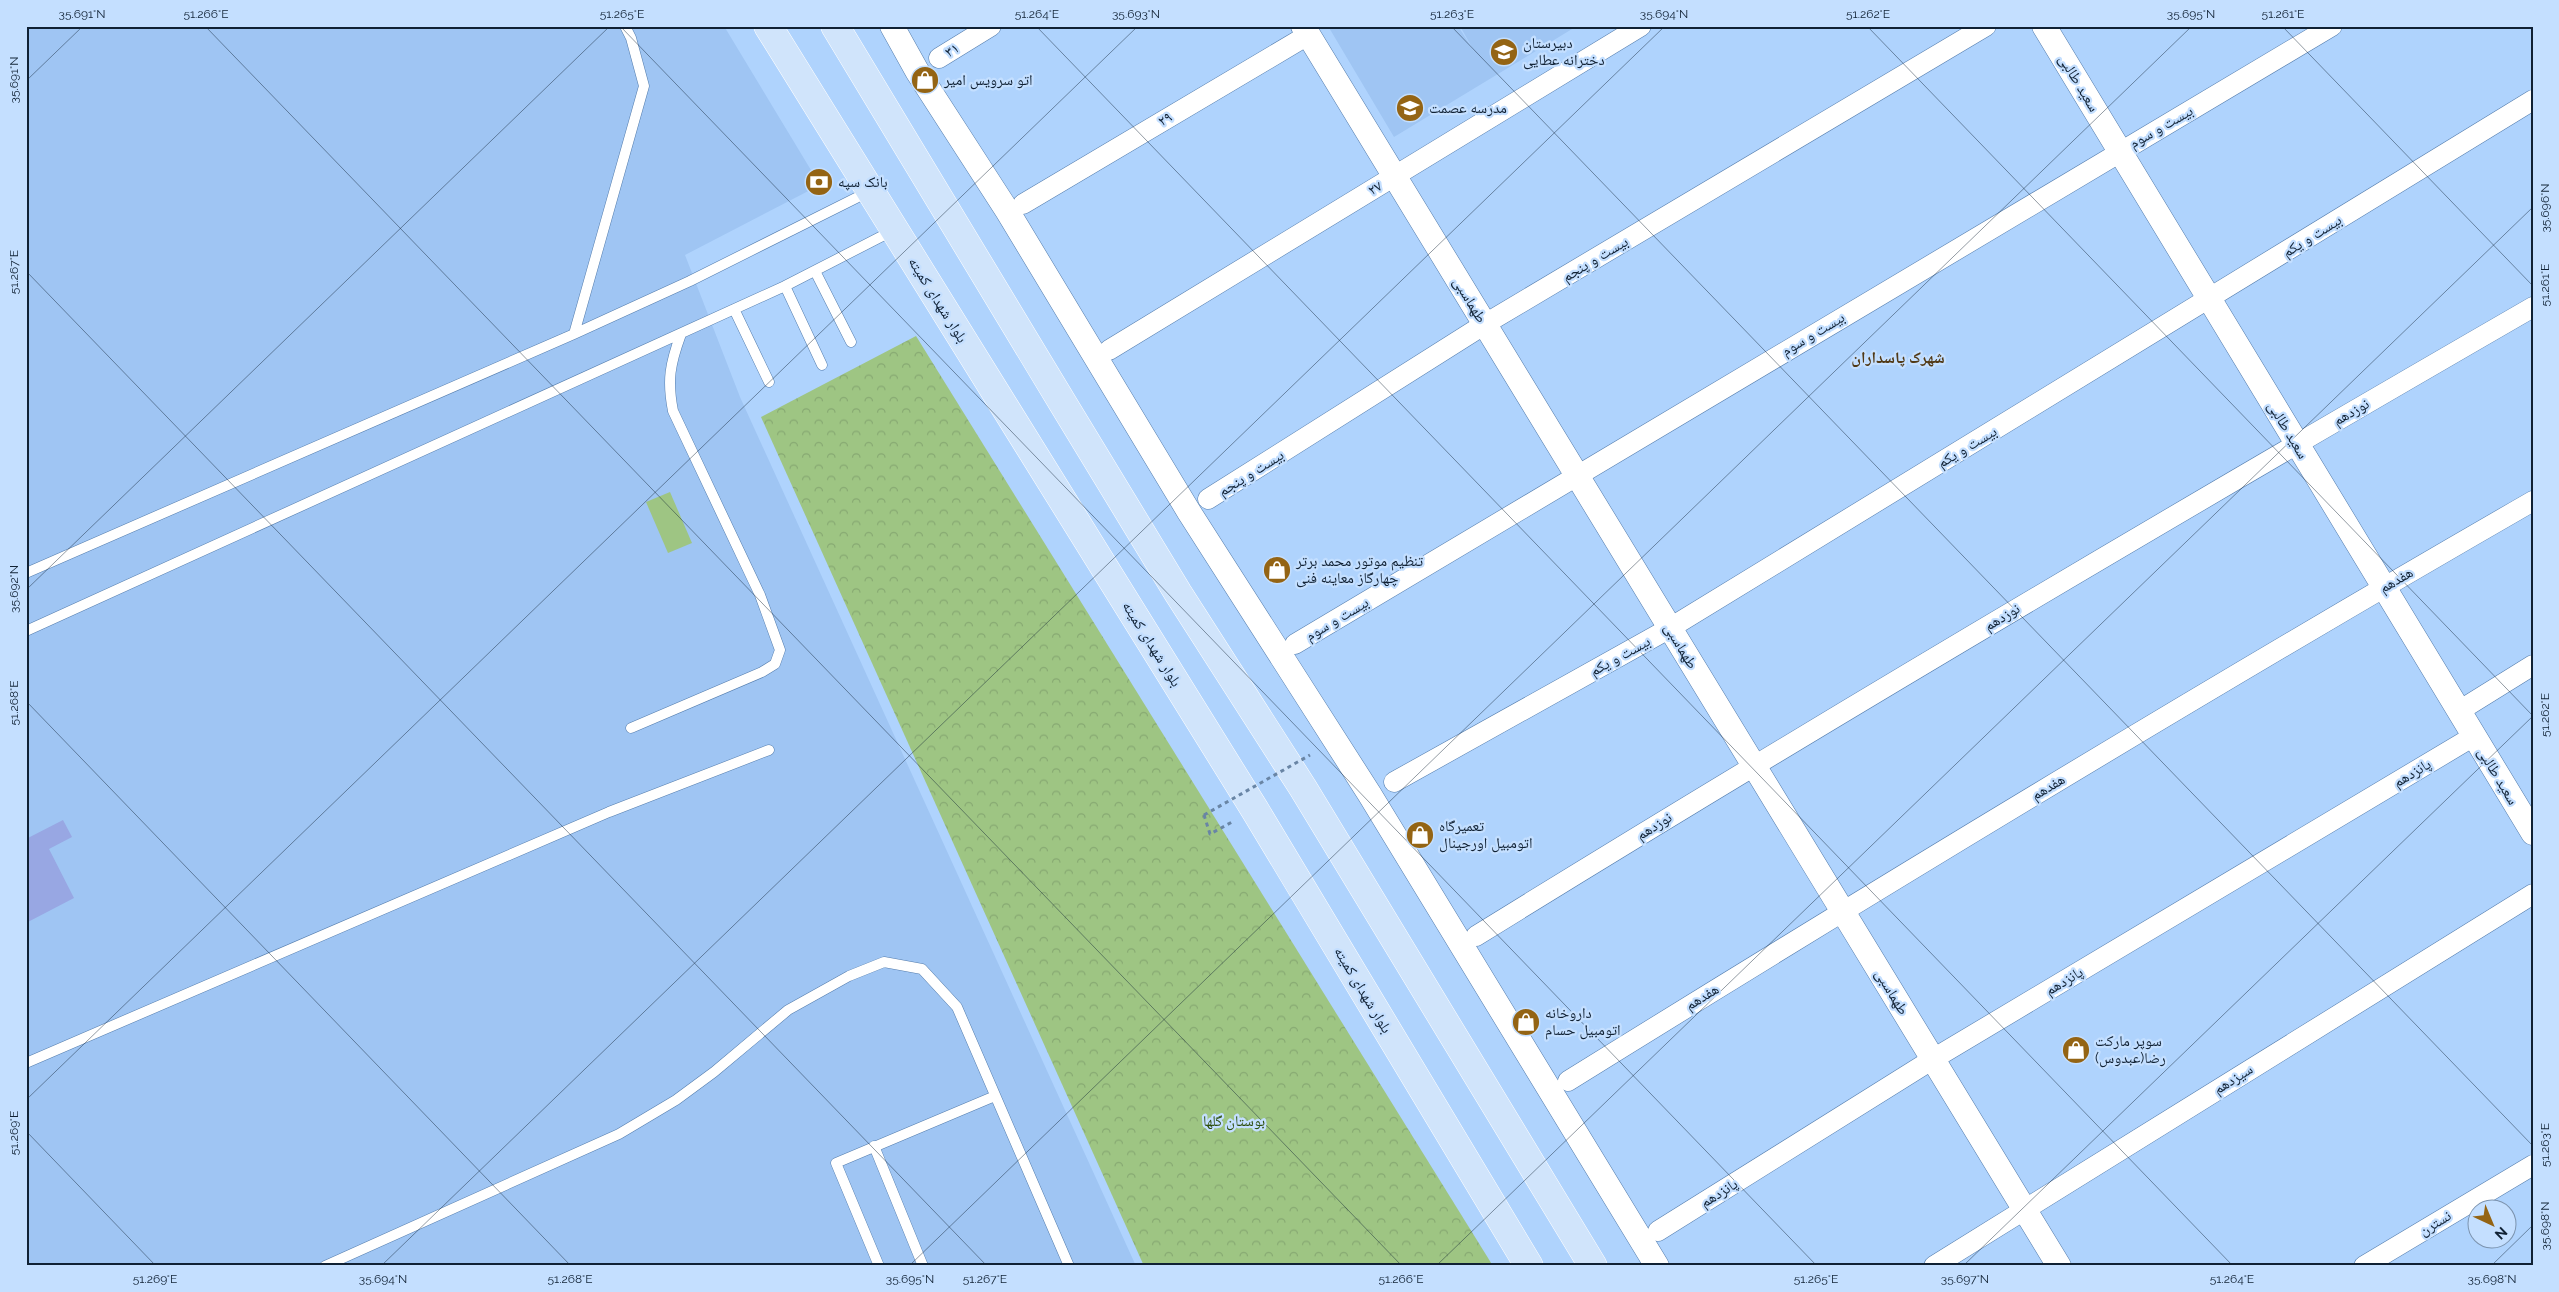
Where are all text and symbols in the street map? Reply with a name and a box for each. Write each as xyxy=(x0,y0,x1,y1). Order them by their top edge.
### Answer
text: 35.691°N xyxy=(59,7,105,21)
text: 51.266°E xyxy=(183,7,229,21)
text: 51.265°E xyxy=(600,7,644,21)
text: 51.264°E xyxy=(1015,7,1059,21)
text: 35.693°N xyxy=(1112,7,1160,21)
text: 51.263°E xyxy=(1430,7,1474,21)
text: 35.694°N xyxy=(1640,7,1688,21)
text: 51.262°E xyxy=(1846,7,1890,21)
text: 35.695°N xyxy=(2167,7,2215,21)
text: 51.261°E xyxy=(2262,7,2304,21)
place label: دبیرستان دخترانه عطایی xyxy=(1523,34,1605,70)
school or university icon: دبیرستان دخترانه عطایی xyxy=(1489,37,1519,67)
street label: ۳۱ xyxy=(942,39,962,61)
street label: سعید طالبی xyxy=(2054,51,2103,116)
text: 35.691°N xyxy=(7,57,21,103)
shop icon: اتو سرویس امیر xyxy=(910,65,940,95)
place label: اتو سرویس امیر xyxy=(943,71,1033,90)
school or university icon: مدرسه عصمت xyxy=(1395,93,1425,123)
place label: مدرسه عصمت xyxy=(1429,99,1507,117)
street label: بیست و سوم xyxy=(2126,102,2197,153)
street label: ۲۹ xyxy=(1155,108,1176,130)
bank icon: بانک سپه xyxy=(804,167,834,197)
place label: بانک سپه xyxy=(838,173,888,191)
street label: ۲۷ xyxy=(1365,177,1386,199)
text: 35.696°N xyxy=(2538,183,2552,233)
street label: بیست و یکم xyxy=(2279,211,2345,262)
street label: بیست و پنجم xyxy=(1559,232,1632,287)
text: 51.267°E xyxy=(7,250,21,294)
street label: بلوار شهدای کمیته xyxy=(904,254,971,347)
text: 51.261°E xyxy=(2538,264,2552,306)
street label: طهماسبی xyxy=(1449,274,1491,327)
street label: بیست و سوم xyxy=(1778,308,1848,361)
district label: شهرک پاسداران xyxy=(1851,348,1945,367)
street label: نوزدهم xyxy=(2330,395,2373,430)
street label: سعید طالبی xyxy=(2263,398,2312,463)
street label: بیست و یکم xyxy=(1934,422,2001,473)
street label: بیست و پنجم xyxy=(1215,446,1288,501)
place label: تنظیم موتور محمد برتر چهارگاز معاینه فنی xyxy=(1295,552,1424,588)
shop icon: تنظیم موتور محمد برتر چهارگاز معاینه فنی xyxy=(1262,555,1292,585)
street label: هفدهم xyxy=(2376,563,2417,598)
text: 35.692°N xyxy=(7,565,21,613)
street label: بیست و سوم xyxy=(1302,593,1372,646)
street label: بلوار شهدای کمیته xyxy=(1118,598,1185,691)
street label: نوزدهم xyxy=(1981,599,2024,636)
street label: طهماسبی xyxy=(1660,620,1702,673)
street label: بیست و یکم xyxy=(1587,632,1654,681)
text: 51.268°E xyxy=(7,680,21,726)
text: 51.262°E xyxy=(2538,693,2552,737)
street label: سعید طالبی xyxy=(2473,744,2522,809)
street label: پانزدهم xyxy=(2390,755,2435,792)
street label: هفدهم xyxy=(2028,770,2069,805)
street label: نوزدهم xyxy=(1633,808,1676,845)
place label: تعمیرگاه اتومبیل اورجینال xyxy=(1439,817,1532,853)
shop icon: تعمیرگاه اتومبیل اورجینال xyxy=(1405,820,1435,850)
street label: بلوار شهدای کمیته xyxy=(1329,944,1396,1037)
street label: پانزدهم xyxy=(2042,963,2087,1000)
street label: طهماسبی xyxy=(1871,966,1913,1019)
street label: هفدهم xyxy=(1682,980,1723,1015)
place label: داروخانه اتومبیل حسام xyxy=(1545,1004,1621,1040)
shop icon: داروخانه اتومبیل حسام xyxy=(1511,1007,1541,1037)
place label: سوپر مارکت رضا(عبدوس) xyxy=(2095,1032,2166,1068)
shop icon: سوپر مارکت رضا(عبدوس) xyxy=(2061,1035,2091,1065)
street label: سیزدهم xyxy=(2210,1060,2257,1099)
text: 51.269°E xyxy=(7,1111,21,1155)
park label: بوستان گلها xyxy=(1203,1112,1265,1131)
text: 51.263°E xyxy=(2538,1123,2552,1167)
street label: پانزدهم xyxy=(1697,1175,1742,1212)
north arrow xyxy=(2466,1200,2516,1250)
text: 35.698°N xyxy=(2538,1201,2552,1251)
street label: نسترن xyxy=(2416,1206,2455,1240)
text: N xyxy=(2492,1224,2510,1243)
text: 51.269°E xyxy=(133,1272,177,1286)
text: 35.694°N xyxy=(359,1272,407,1286)
text: 51.268°E xyxy=(547,1272,593,1286)
text: 35.695°N xyxy=(886,1272,934,1286)
text: 51.267°E xyxy=(963,1272,1007,1286)
text: 51.266°E xyxy=(1378,1272,1424,1286)
text: 51.265°E xyxy=(1794,1272,1838,1286)
text: 35.697°N xyxy=(1941,1272,1989,1286)
text: 51.264°E xyxy=(2210,1272,2254,1286)
text: 35.698°N xyxy=(2467,1272,2517,1286)

